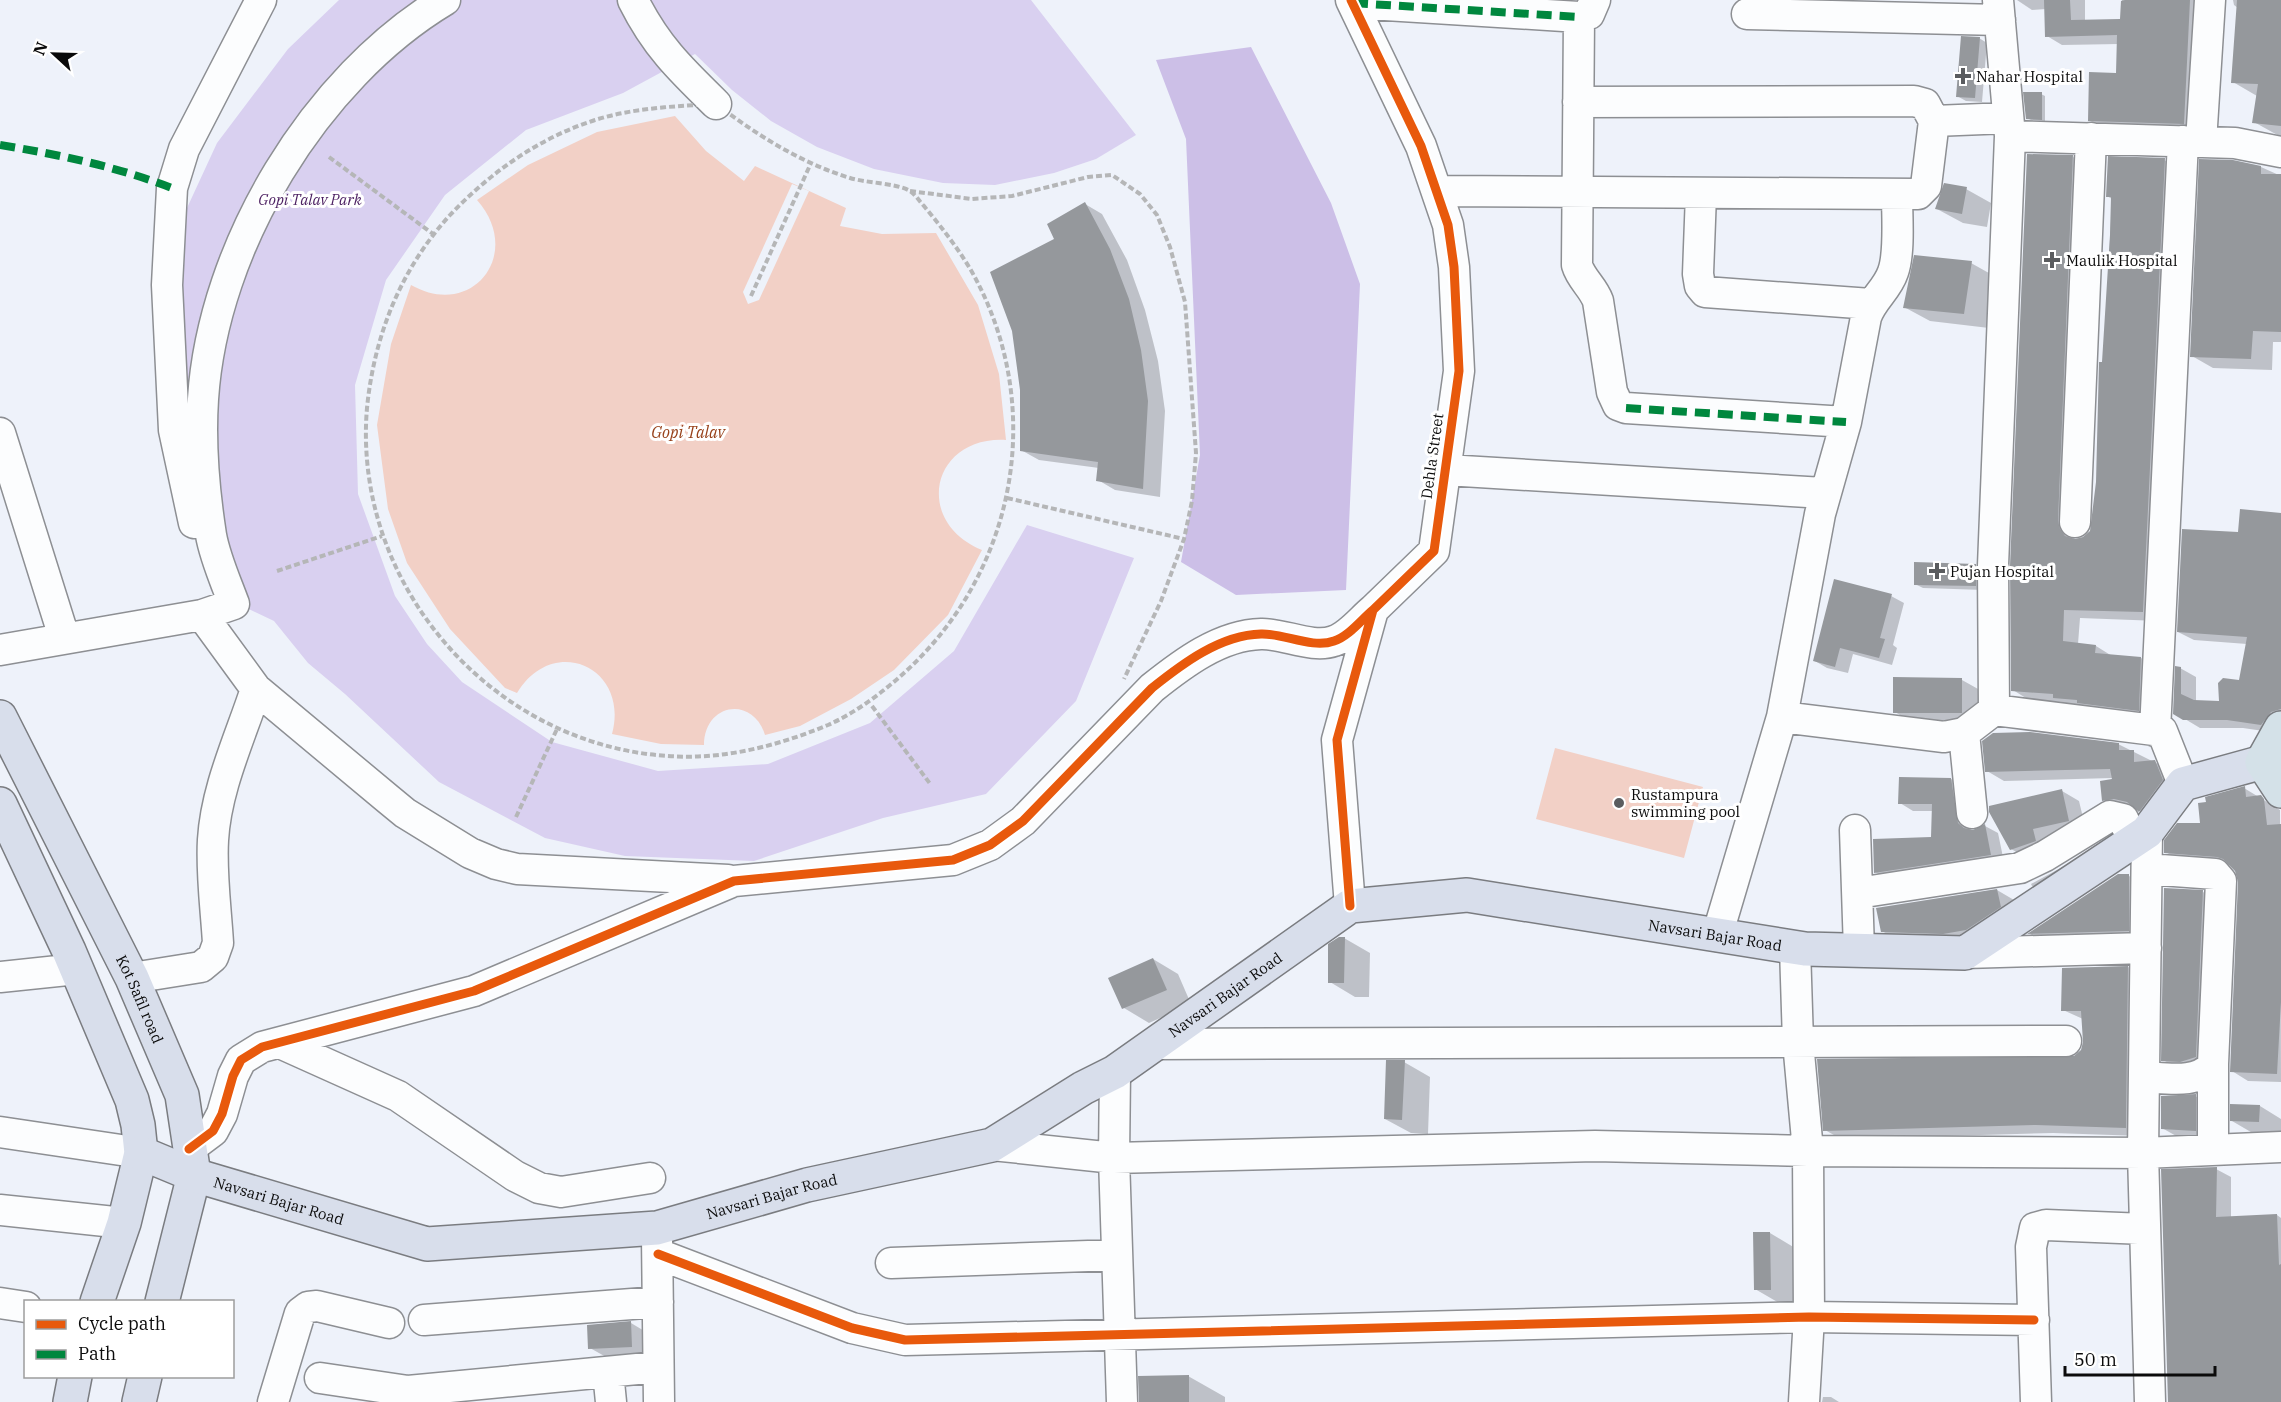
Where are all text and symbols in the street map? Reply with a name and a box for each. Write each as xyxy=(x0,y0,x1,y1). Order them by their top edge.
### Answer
north arrow xyxy=(24,24,84,84)
text: N xyxy=(28,39,52,58)
marker: Nahar Hospital xyxy=(1954,67,1972,85)
place label: Nahar Hospital xyxy=(1976,67,2083,86)
park label: Gopi Talav Park xyxy=(258,190,362,209)
marker: Maulik Hospital xyxy=(2043,251,2061,269)
place label: Maulik Hospital xyxy=(2066,251,2177,270)
street label: Dehla Street xyxy=(1417,412,1447,500)
water label: Gopi Talav xyxy=(651,422,727,442)
marker: Pujan Hospital xyxy=(1928,562,1946,580)
place label: Pujan Hospital xyxy=(1950,562,2054,581)
place label: Rustampura swimming pool xyxy=(1631,785,1740,821)
marker: Rustampura swimming pool xyxy=(1612,796,1626,810)
street label: Navsari Bajar Road xyxy=(1647,915,1783,955)
street label: Navsari Bajar Road xyxy=(1164,948,1286,1041)
street label: Kot Safil road xyxy=(112,952,168,1046)
street label: Navsari Bajar Road xyxy=(704,1169,839,1223)
street label: Navsari Bajar Road xyxy=(212,1172,346,1228)
legend xyxy=(24,1300,234,1378)
text: Cycle path xyxy=(78,1312,166,1335)
scale bar xyxy=(2065,1339,2215,1377)
text: Path xyxy=(78,1342,116,1365)
text: 50 m xyxy=(2074,1348,2117,1371)

